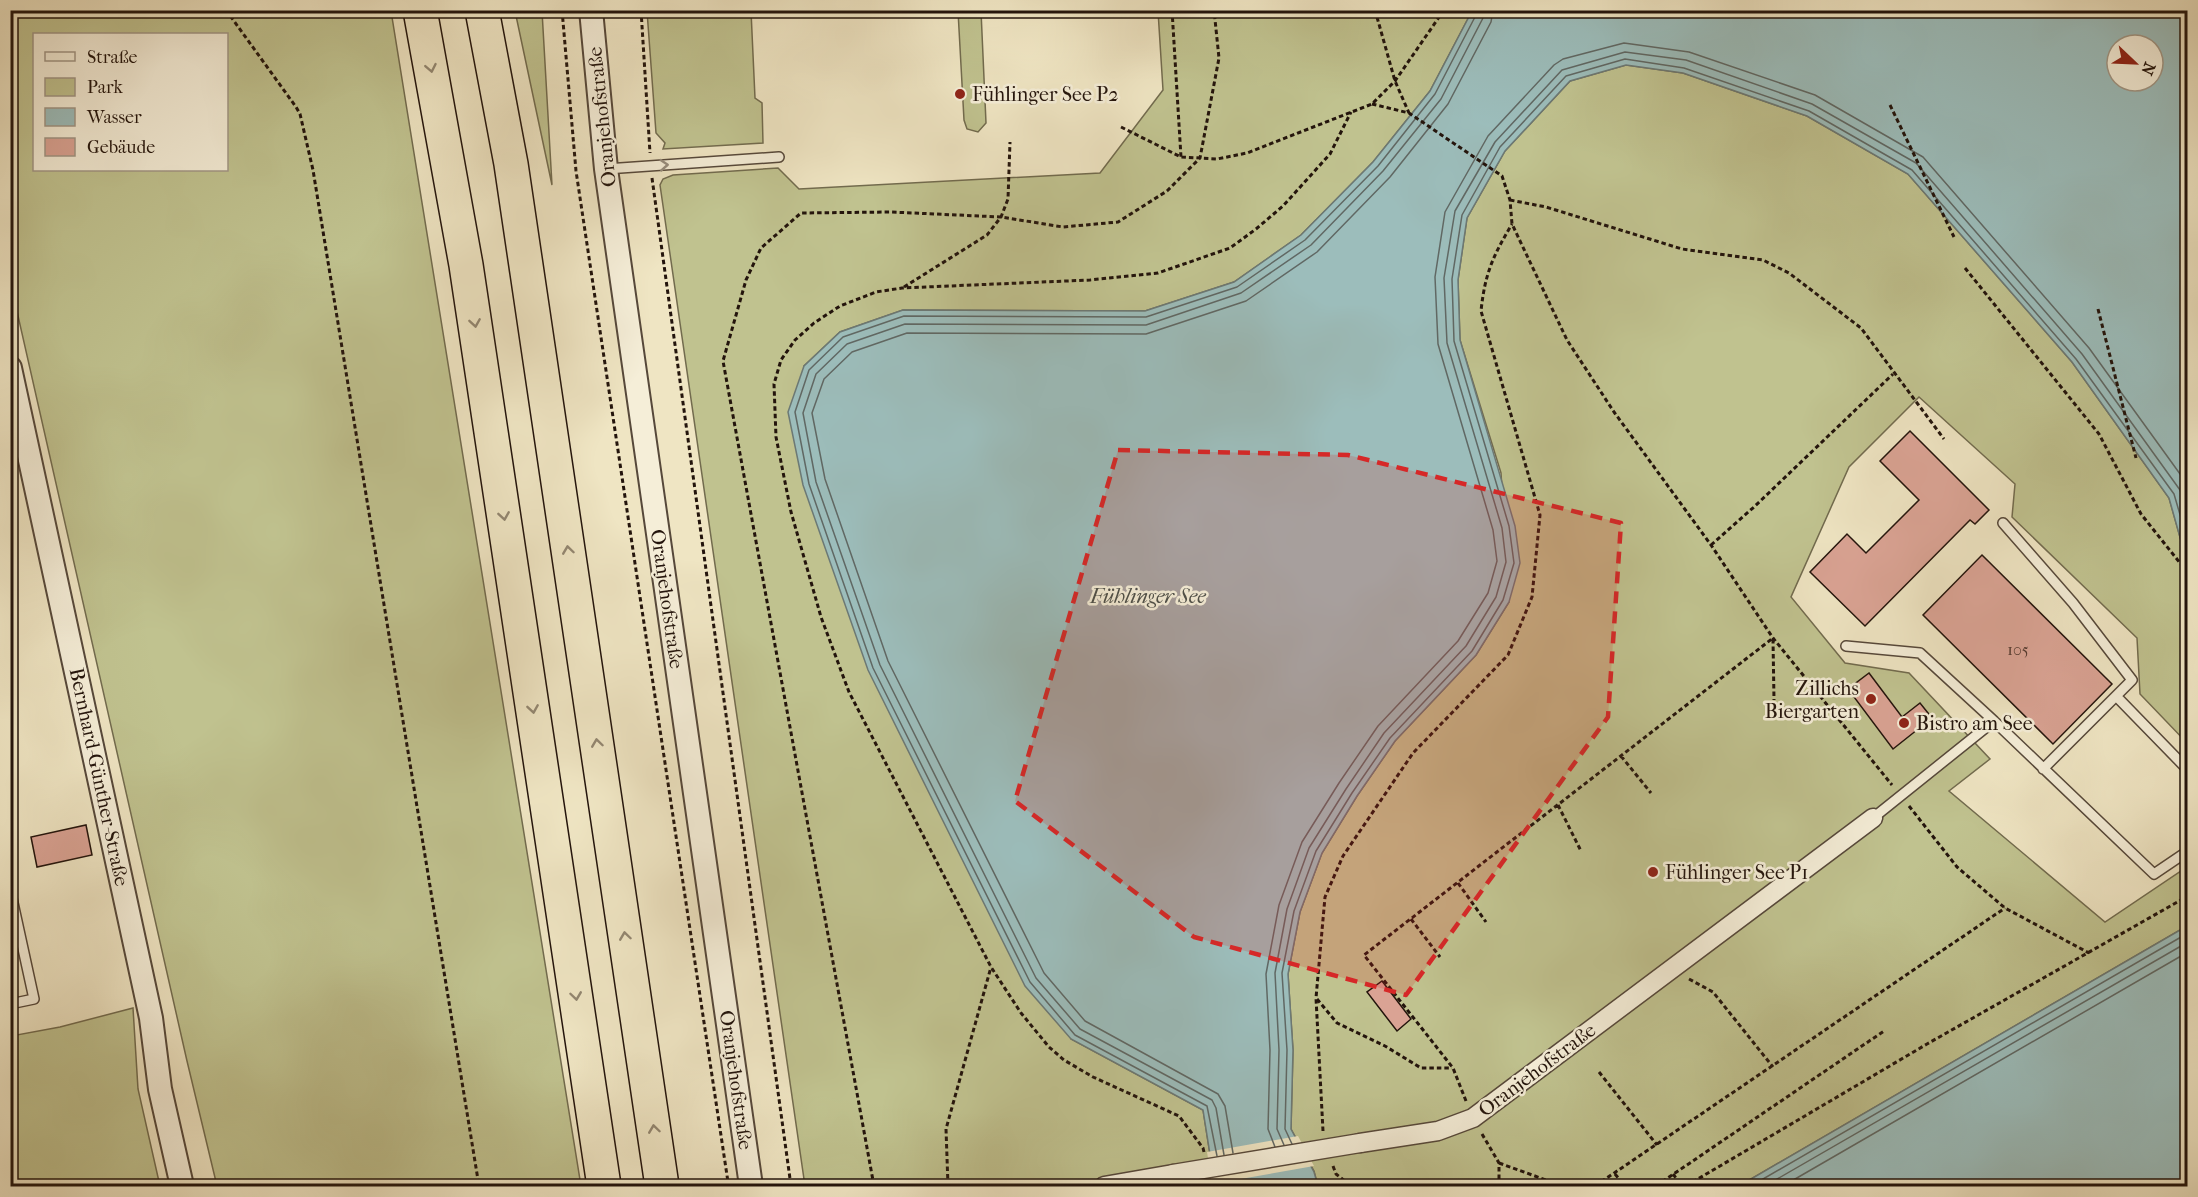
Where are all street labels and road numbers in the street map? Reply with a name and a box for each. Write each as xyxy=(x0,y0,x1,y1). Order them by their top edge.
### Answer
street label: Oranjehofstraße xyxy=(583,46,621,188)
street label: Oranjehofstraße xyxy=(646,528,688,670)
street label: Bernhard-Günther-Straße xyxy=(65,666,133,888)
street label: Oranjehofstraße xyxy=(715,1009,757,1151)
street label: Oranjehofstraße xyxy=(1474,1018,1600,1122)

